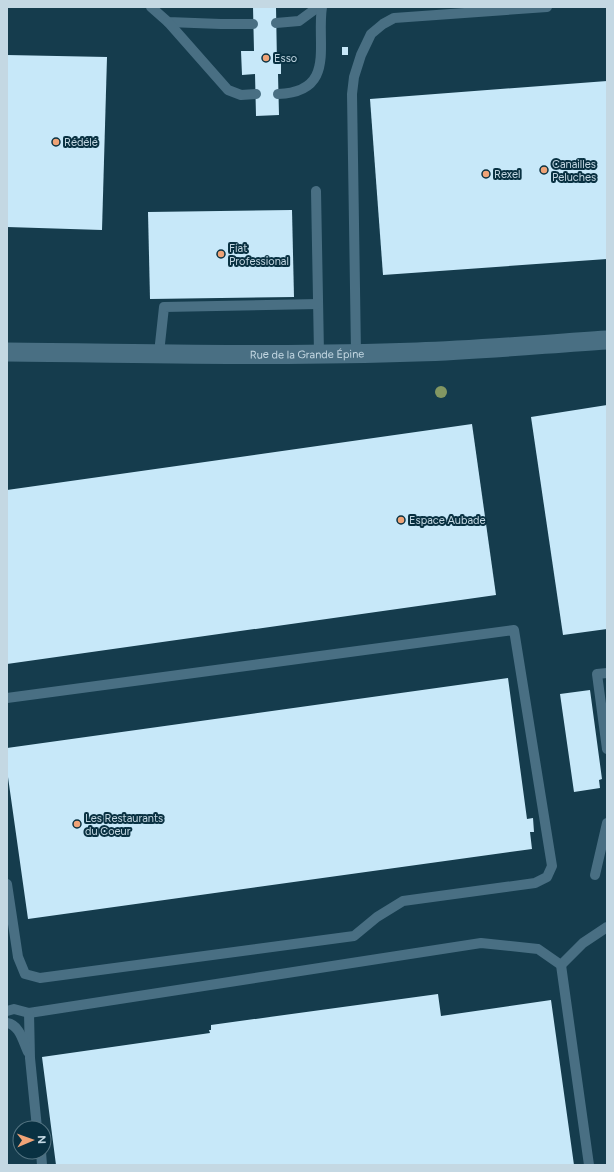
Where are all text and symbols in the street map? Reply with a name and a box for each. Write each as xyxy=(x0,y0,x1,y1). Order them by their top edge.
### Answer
place label: Esso xyxy=(274,52,297,65)
marker: Esso xyxy=(261,53,271,63)
place label: Rédélé xyxy=(64,136,98,149)
marker: Rédélé xyxy=(51,137,61,147)
place label: Canailles Peluches xyxy=(552,158,596,184)
marker: Canailles Peluches xyxy=(539,165,549,175)
place label: Rexel xyxy=(494,168,520,181)
marker: Rexel xyxy=(481,169,491,179)
place label: Fiat Professional xyxy=(229,242,289,268)
marker: Fiat Professional xyxy=(216,249,226,259)
street label: Rue de la Grande Épine xyxy=(250,347,364,361)
place label: Espace Aubade xyxy=(409,514,486,527)
marker: Espace Aubade xyxy=(396,515,406,525)
place label: Les Restaurants du Coeur xyxy=(85,812,163,838)
marker: Les Restaurants du Coeur xyxy=(72,819,82,829)
north arrow xyxy=(12,1120,52,1160)
text: N xyxy=(35,1135,48,1144)

